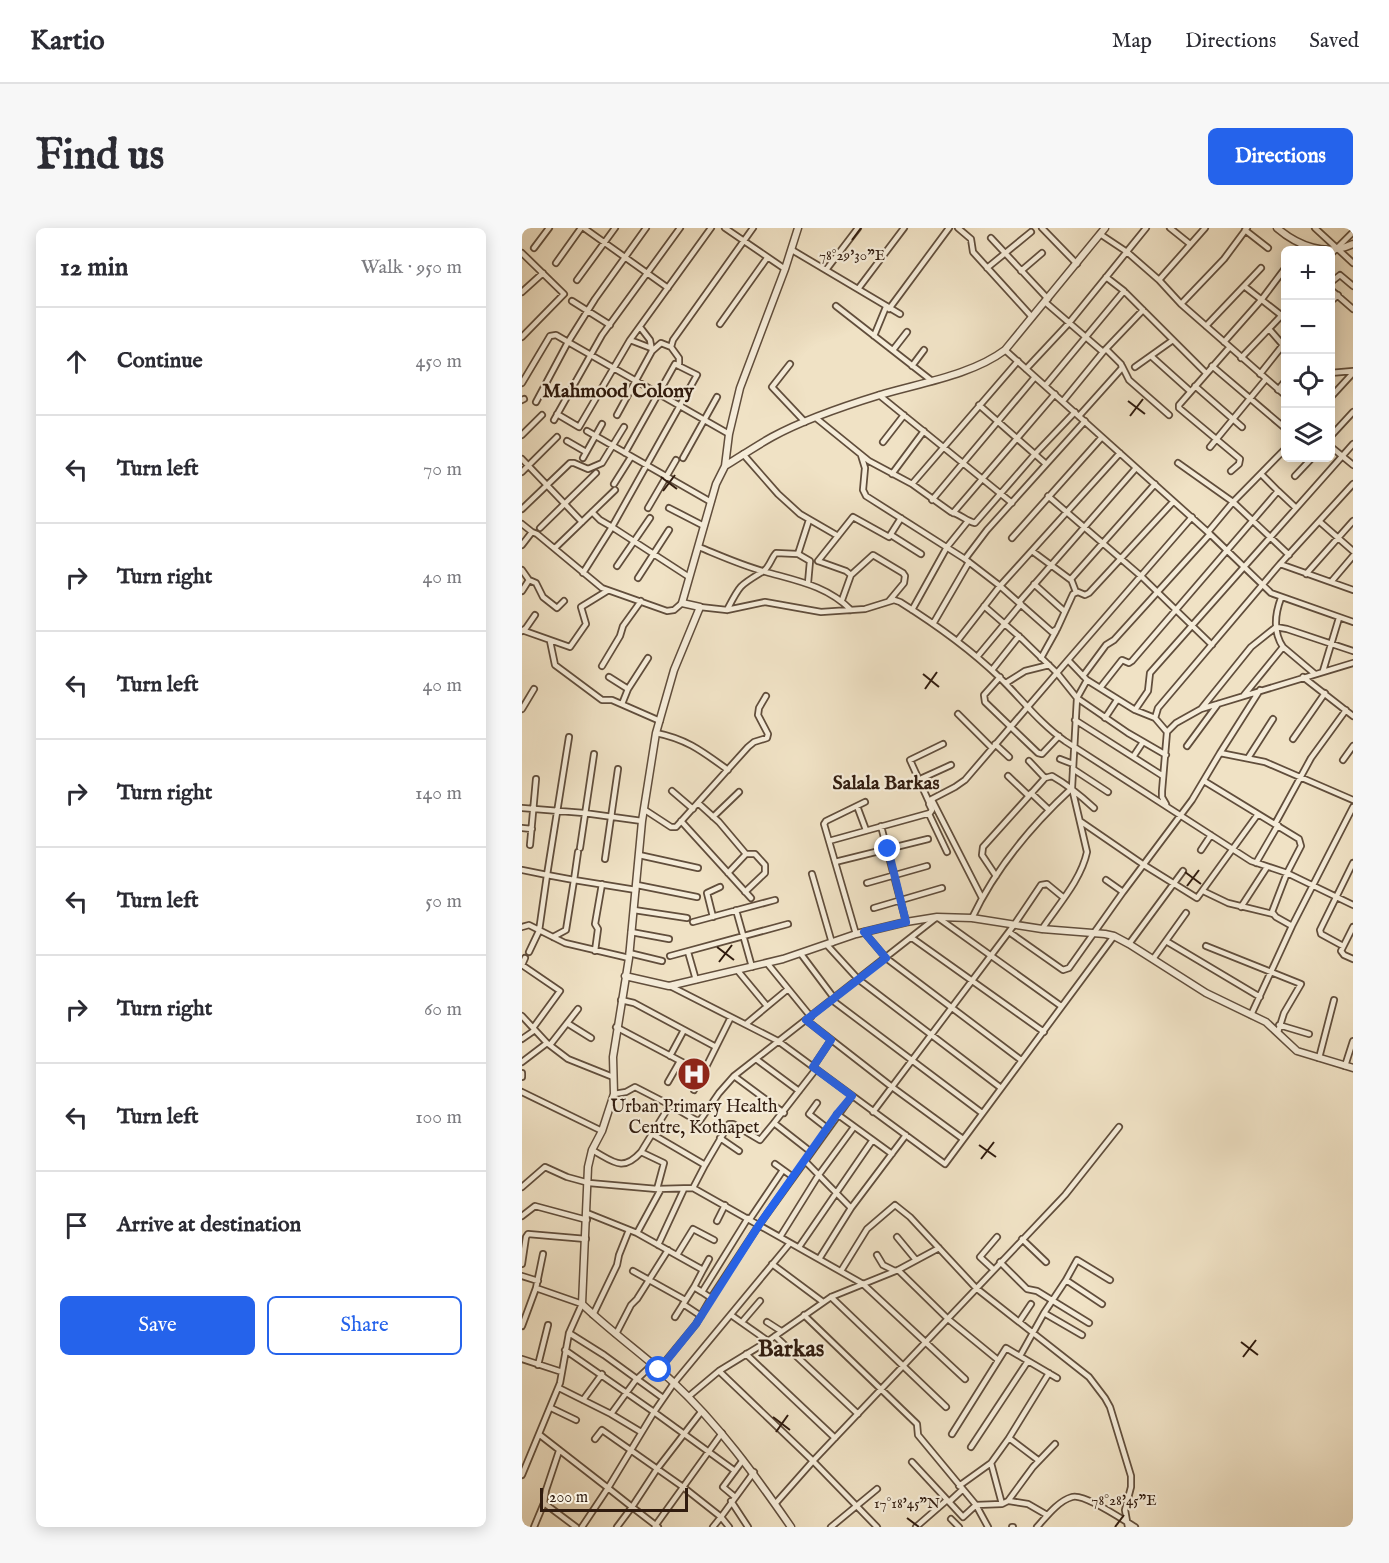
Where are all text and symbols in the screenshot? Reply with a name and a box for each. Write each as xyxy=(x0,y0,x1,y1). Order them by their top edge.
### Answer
text: Kartio xyxy=(30,24,105,59)
text: Map xyxy=(1112,28,1152,55)
text: Directions xyxy=(1185,28,1276,55)
text: Saved xyxy=(1309,28,1359,55)
button: Directions xyxy=(1208,128,1353,185)
text: Find us xyxy=(36,130,164,183)
text: 78°29'30"E xyxy=(819,246,885,265)
map controls xyxy=(1281,246,1335,462)
button: + xyxy=(1281,246,1335,300)
text: 12 min xyxy=(60,251,128,284)
text: Walk · 950 m xyxy=(361,255,462,280)
button: − xyxy=(1281,300,1335,354)
icon: ahead xyxy=(60,345,93,378)
text: Continue xyxy=(117,347,203,375)
text: 450 m xyxy=(415,349,462,374)
button: locate xyxy=(1281,354,1335,408)
district label: Mahmood Colony xyxy=(542,379,695,404)
button: layers xyxy=(1281,408,1335,462)
icon: left xyxy=(60,453,93,486)
text: Turn left xyxy=(117,455,199,483)
text: 70 m xyxy=(423,457,462,482)
icon: right xyxy=(60,561,93,594)
text: Turn right xyxy=(117,563,212,591)
text: 40 m xyxy=(423,565,462,590)
icon: left xyxy=(60,669,93,702)
text: Turn left xyxy=(117,671,199,699)
text: 40 m xyxy=(423,673,462,698)
district label: Salala Barkas xyxy=(832,771,940,796)
icon: right xyxy=(60,777,93,810)
text: Turn right xyxy=(117,779,212,807)
text: 140 m xyxy=(415,781,462,806)
route end xyxy=(874,835,900,861)
icon: left xyxy=(60,885,93,918)
text: Turn left xyxy=(117,887,199,915)
text: 50 m xyxy=(425,889,462,914)
icon: right xyxy=(60,993,93,1026)
text: Turn right xyxy=(117,995,212,1023)
text: 60 m xyxy=(424,997,462,1022)
hospital icon: Urban Primary Health Centre, Kothapet xyxy=(676,1056,712,1092)
place label: Urban Primary Health Centre, Kothapet xyxy=(610,1096,778,1140)
icon: left xyxy=(60,1101,93,1134)
text: Turn left xyxy=(117,1103,199,1131)
text: 100 m xyxy=(415,1105,462,1130)
icon: arrive xyxy=(60,1209,93,1242)
text: Arrive at destination xyxy=(117,1211,301,1239)
button: Save xyxy=(60,1296,255,1355)
button: Share xyxy=(267,1296,462,1355)
district label: Barkas xyxy=(758,1334,825,1365)
route start xyxy=(645,1356,671,1382)
scale bar xyxy=(540,1485,688,1512)
text: 200 m xyxy=(549,1488,588,1508)
text: 78°28'45"E xyxy=(1091,1491,1157,1510)
text: 17°18'45"N xyxy=(874,1494,940,1513)

